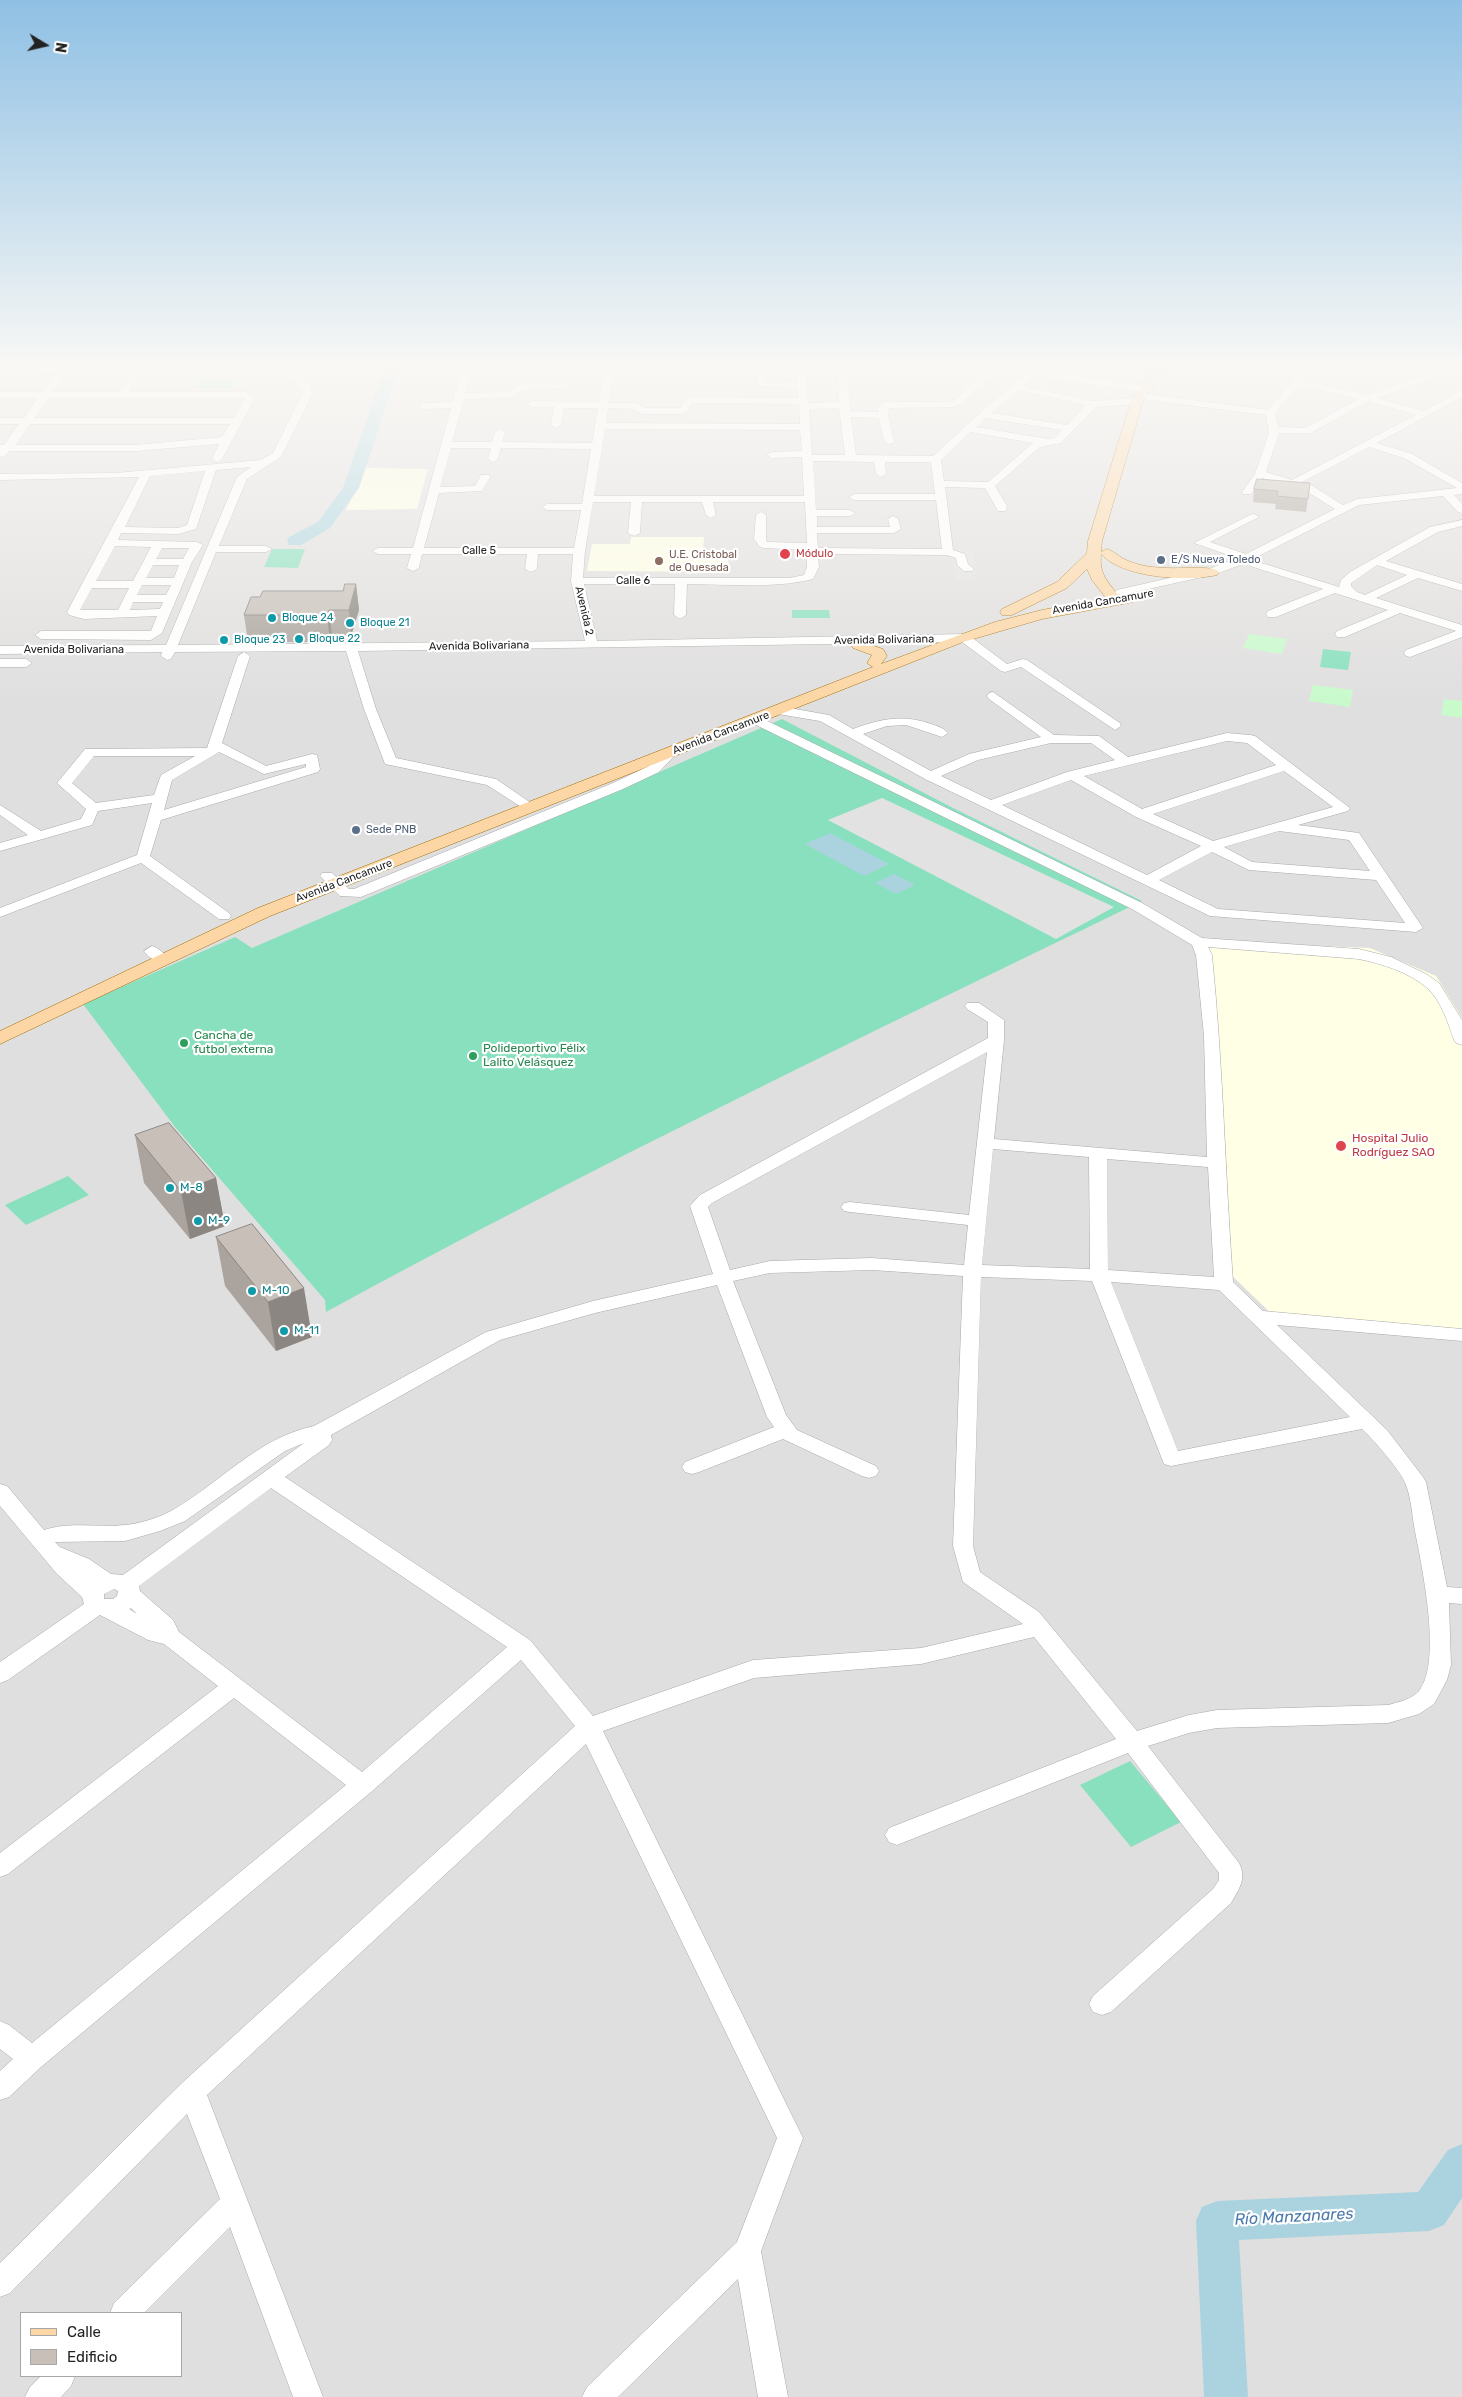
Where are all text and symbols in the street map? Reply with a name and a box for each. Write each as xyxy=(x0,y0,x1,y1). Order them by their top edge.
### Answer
north arrow xyxy=(20,20,70,70)
text: N xyxy=(51,41,69,54)
street label: Calle 5 xyxy=(462,544,496,558)
marker: Módulo xyxy=(778,547,792,561)
place label: Módulo xyxy=(796,547,833,561)
place label: U.E. Cristobal de Quesada xyxy=(669,548,737,574)
place label: E/S Nueva Toledo xyxy=(1171,553,1261,567)
marker: E/S Nueva Toledo xyxy=(1155,554,1167,566)
marker: U.E. Cristobal de Quesada xyxy=(653,555,665,567)
street label: Calle 6 xyxy=(616,574,650,588)
street label: Avenida 2 xyxy=(572,585,596,637)
street label: Avenida Cancamure xyxy=(1051,587,1155,617)
place label: Bloque 24 xyxy=(282,611,334,625)
marker: Bloque 24 xyxy=(266,612,278,624)
place label: Bloque 21 xyxy=(360,616,410,630)
marker: Bloque 21 xyxy=(344,617,356,629)
place label: Bloque 22 xyxy=(309,632,360,646)
place label: Bloque 23 xyxy=(234,633,285,647)
marker: Bloque 22 xyxy=(293,633,305,645)
street label: Avenida Bolivariana xyxy=(834,633,934,647)
marker: Bloque 23 xyxy=(218,634,230,646)
street label: Avenida Bolivariana xyxy=(429,639,529,653)
street label: Avenida Bolivariana xyxy=(24,643,124,657)
street label: Avenida Cancamure xyxy=(671,708,771,758)
place label: Sede PNB xyxy=(366,823,416,837)
marker: Sede PNB xyxy=(350,824,362,836)
street label: Avenida Cancamure xyxy=(294,856,394,906)
place label: Cancha de futbol externa xyxy=(194,1029,273,1057)
marker: Cancha de futbol externa xyxy=(178,1037,190,1049)
place label: Polideportivo Félix Lalito Velásquez xyxy=(483,1042,586,1070)
marker: Polideportivo Félix Lalito Velásquez xyxy=(467,1050,479,1062)
place label: Hospital Julio Rodríguez SAO xyxy=(1352,1132,1435,1160)
marker: Hospital Julio Rodríguez SAO xyxy=(1334,1139,1348,1153)
place label: M-8 xyxy=(180,1181,203,1195)
marker: M-8 xyxy=(164,1182,176,1194)
place label: M-9 xyxy=(208,1214,230,1228)
marker: M-9 xyxy=(192,1215,204,1227)
place label: M-10 xyxy=(262,1284,290,1298)
marker: M-10 xyxy=(246,1285,258,1297)
place label: M-11 xyxy=(294,1324,319,1338)
marker: M-11 xyxy=(278,1325,290,1337)
water label: Río Manzanares xyxy=(1234,2204,1354,2230)
legend xyxy=(20,2312,182,2377)
text: Calle xyxy=(67,2323,101,2341)
text: Edificio xyxy=(67,2348,117,2366)

